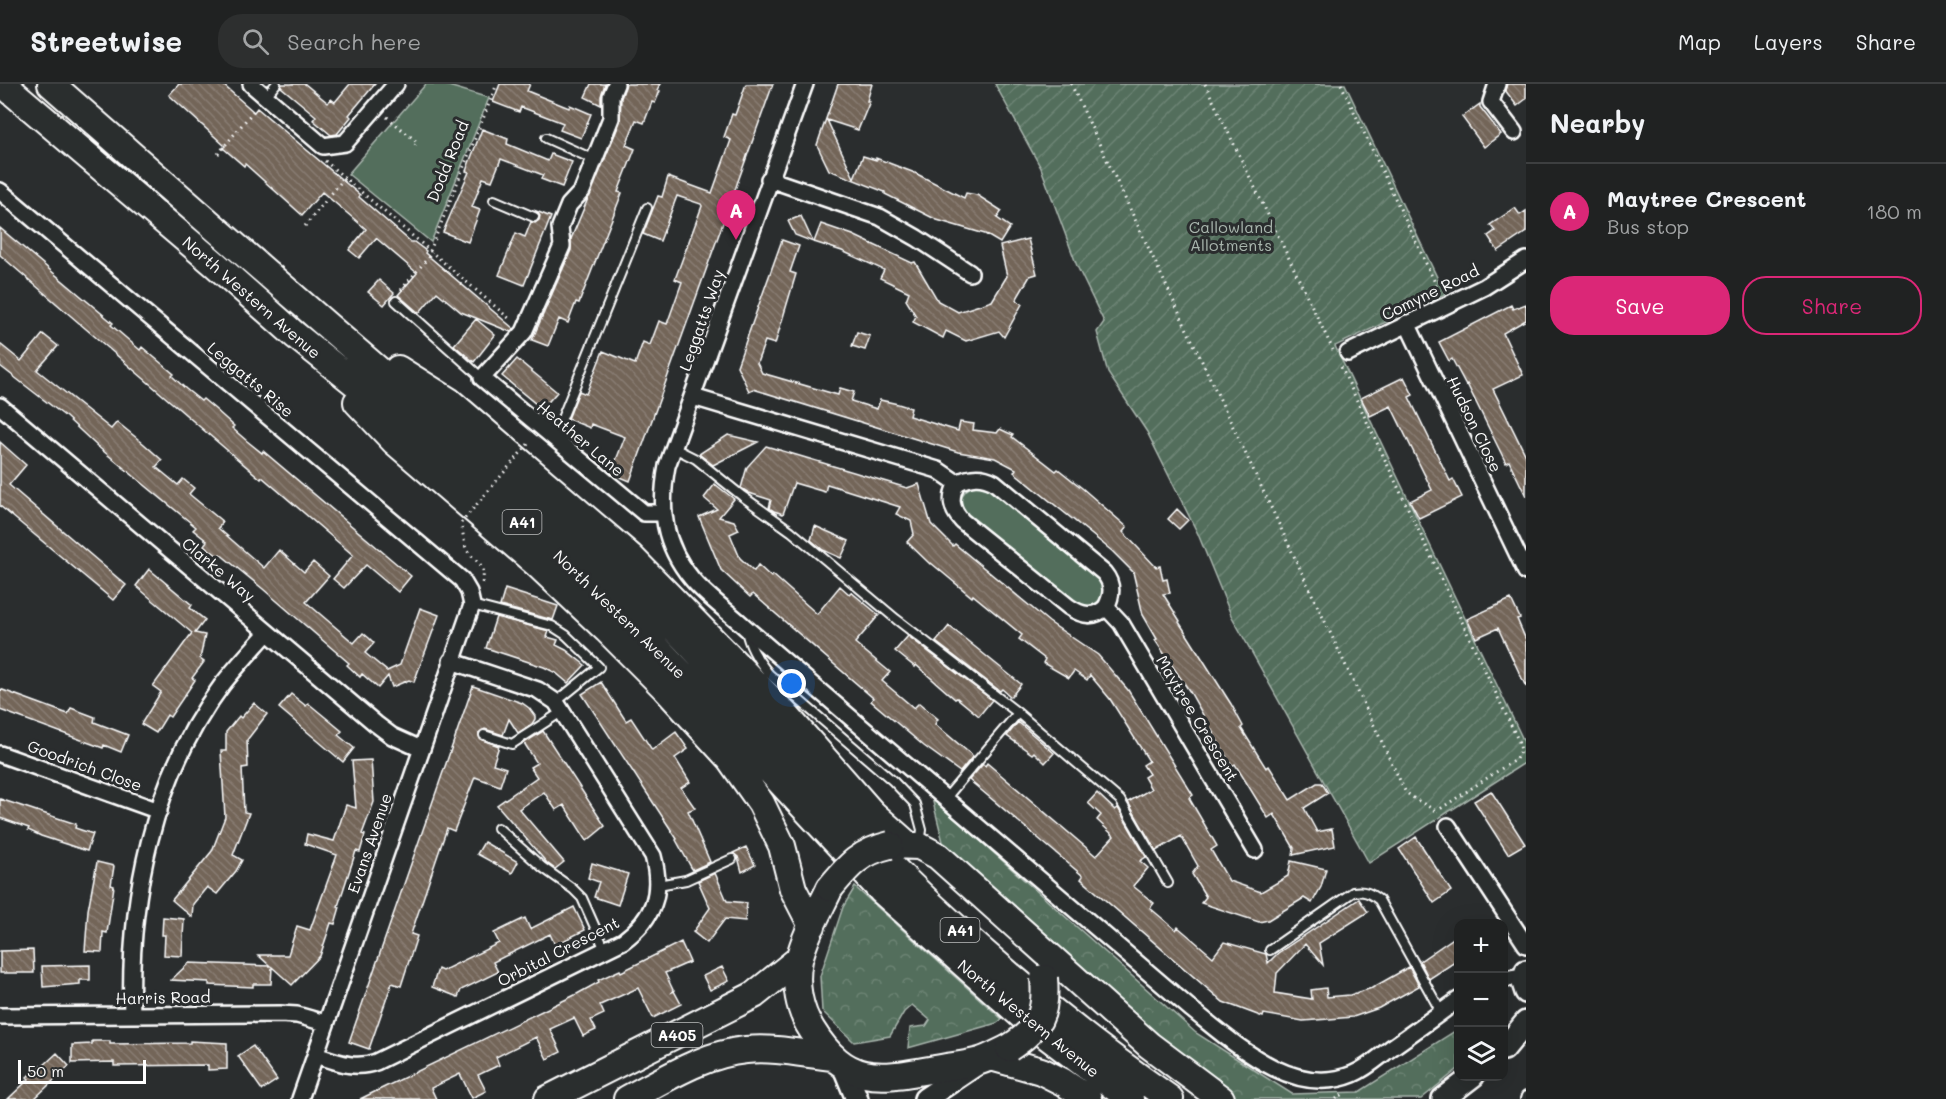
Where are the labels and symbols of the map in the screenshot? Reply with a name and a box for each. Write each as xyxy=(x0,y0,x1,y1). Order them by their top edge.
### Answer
street label: Dodd Road xyxy=(421,117,473,205)
pin: A xyxy=(716,190,756,240)
park label: Callowland Allotments xyxy=(1189,216,1273,255)
street label: North Western Avenue xyxy=(178,231,326,363)
street label: Comyne Road xyxy=(1378,259,1482,325)
street label: Leggatts Way xyxy=(674,266,728,374)
street label: Leggatts Rise xyxy=(203,337,299,421)
street label: Hudson Close xyxy=(1443,373,1507,475)
street label: Heather Lane xyxy=(533,395,629,481)
road number: A41 xyxy=(502,510,542,534)
street label: Clarke Way xyxy=(178,532,260,606)
street label: North Western Avenue xyxy=(549,545,691,683)
street label: Maytree Crescent xyxy=(1152,651,1244,785)
your location xyxy=(777,669,806,698)
street label: Goodrich Close xyxy=(25,735,145,795)
street label: Evans Avenue xyxy=(342,790,396,896)
street label: Orbital Crescent xyxy=(493,911,623,991)
road number: A41 xyxy=(940,918,980,942)
street label: North Western Avenue xyxy=(954,954,1104,1082)
street label: Harris Road xyxy=(115,986,211,1008)
road number: A405 xyxy=(652,1023,702,1047)
scale bar xyxy=(18,1057,146,1084)

